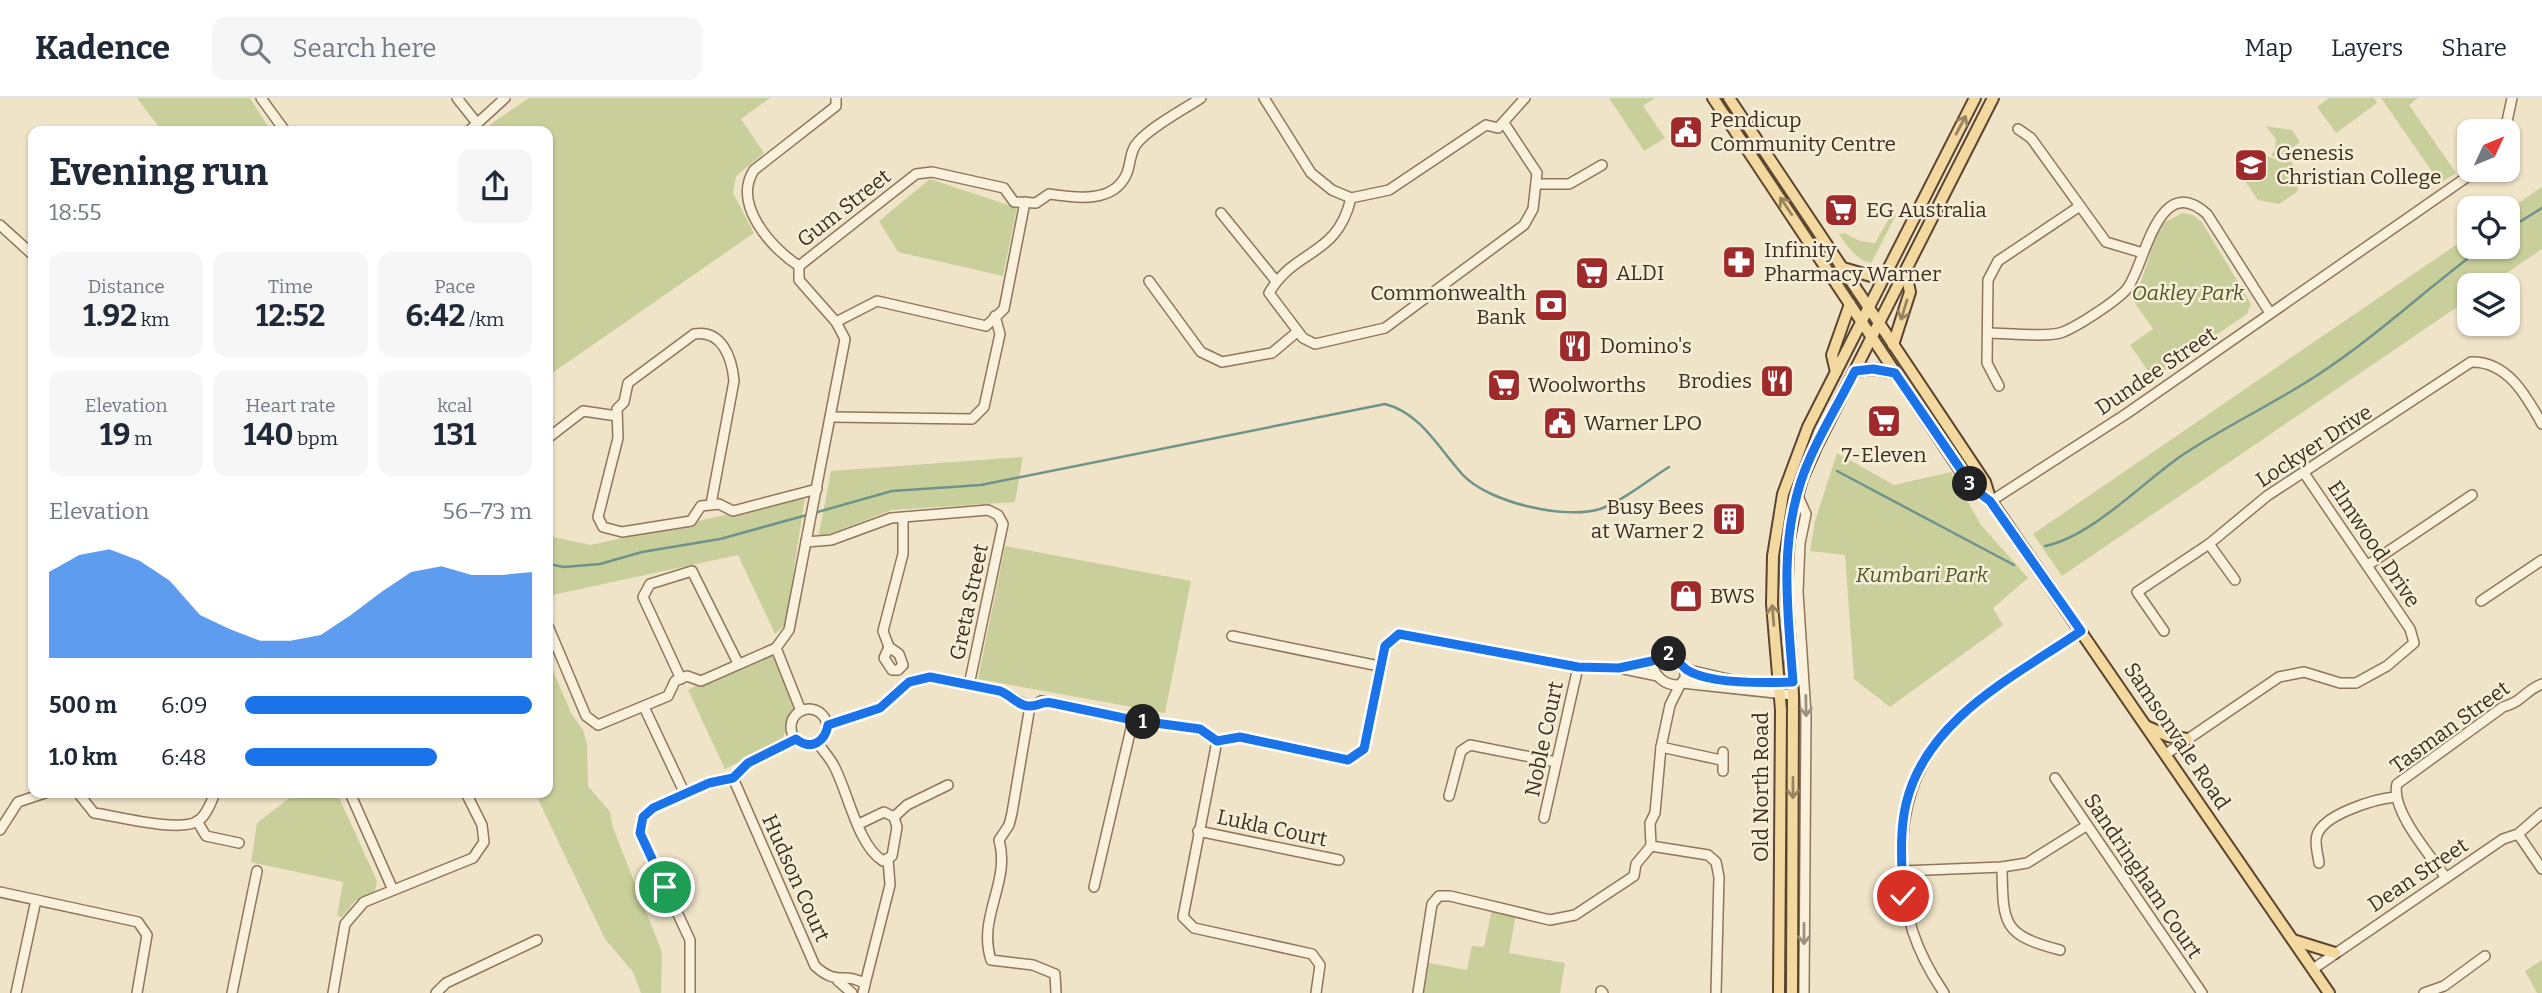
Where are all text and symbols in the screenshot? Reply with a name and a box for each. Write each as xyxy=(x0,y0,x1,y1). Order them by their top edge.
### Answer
search box xyxy=(212,17,702,80)
text: Kadence xyxy=(35,28,170,68)
icon: search xyxy=(236,29,274,67)
text: Search here xyxy=(292,33,437,64)
text: Map xyxy=(2245,34,2293,62)
text: Layers xyxy=(2331,34,2403,62)
text: Share xyxy=(2441,34,2507,62)
place label: Pendicup Community Centre xyxy=(1710,107,1896,157)
public building icon: Pendicup Community Centre xyxy=(1667,113,1705,151)
one-way arrow xyxy=(1954,116,1968,136)
north arrow xyxy=(2457,119,2520,182)
map controls xyxy=(2457,119,2520,336)
place label: Genesis Christian College xyxy=(2276,140,2441,190)
school or university icon: Genesis Christian College xyxy=(2232,146,2270,184)
text: Evening run xyxy=(49,149,268,195)
button: share xyxy=(458,149,532,223)
street label: Gum Street xyxy=(792,163,896,253)
supermarket icon: EG Australia xyxy=(1822,191,1860,229)
button: locate xyxy=(2457,196,2520,259)
one-way arrow xyxy=(1779,197,1793,216)
place label: EG Australia xyxy=(1866,197,1987,223)
text: 18:55 xyxy=(49,198,102,226)
place label: Infinity Pharmacy Warner xyxy=(1764,237,1941,287)
pharmacy icon: Infinity Pharmacy Warner xyxy=(1720,243,1758,281)
supermarket icon: ALDI xyxy=(1573,254,1611,292)
place label: ALDI xyxy=(1616,260,1664,286)
button: layers xyxy=(2457,273,2520,336)
text: Distance xyxy=(88,275,165,298)
text: Time xyxy=(268,275,313,298)
text: Pace xyxy=(434,275,475,298)
place label: Commonwealth Bank xyxy=(1370,280,1526,330)
park label: Oakley Park xyxy=(2132,280,2245,306)
bank icon: Commonwealth Bank xyxy=(1532,286,1570,324)
text: 1.92 xyxy=(83,298,137,334)
text: 12:52 xyxy=(256,298,325,334)
text: 6:42 xyxy=(406,298,465,334)
one-way arrow xyxy=(1897,299,1910,321)
text: km xyxy=(137,308,169,331)
text: /km xyxy=(465,308,504,331)
street label: Dundee Street xyxy=(2091,321,2222,421)
restaurant icon: Domino's xyxy=(1556,327,1594,365)
place label: Domino's xyxy=(1600,333,1692,359)
restaurant icon: Brodies xyxy=(1758,362,1796,400)
supermarket icon: Woolworths xyxy=(1485,366,1523,404)
place label: Brodies xyxy=(1678,368,1752,394)
place label: Woolworths xyxy=(1528,372,1646,398)
text: Elevation xyxy=(85,394,168,417)
text: Heart rate xyxy=(246,394,335,417)
text: kcal xyxy=(437,394,473,417)
street label: Lockyer Drive xyxy=(2251,399,2377,493)
supermarket icon: 7-Eleven xyxy=(1865,402,1903,440)
public building icon: Warner LPO xyxy=(1541,404,1579,442)
place label: Warner LPO xyxy=(1584,410,1702,436)
text: 19 xyxy=(100,417,131,453)
text: 140 xyxy=(243,417,294,453)
text: 131 xyxy=(433,417,476,453)
text: m xyxy=(131,427,152,450)
text: bpm xyxy=(294,427,338,450)
place label: 7-Eleven xyxy=(1842,442,1926,468)
pin: 3 xyxy=(1952,466,1988,502)
text: 3 xyxy=(1964,472,1975,495)
street label: Elmwood Drive xyxy=(2322,476,2426,612)
place label: Busy Bees at Warner 2 xyxy=(1591,494,1704,544)
text: Elevation xyxy=(49,497,149,525)
text: 56–73 m xyxy=(443,497,532,525)
building icon: Busy Bees at Warner 2 xyxy=(1710,500,1748,538)
street label: Greta Street xyxy=(944,541,994,662)
park label: Kumbari Park xyxy=(1856,562,1989,588)
shop icon: BWS xyxy=(1667,577,1705,615)
place label: BWS xyxy=(1710,583,1755,609)
one-way arrow xyxy=(1766,604,1779,627)
pin: 2 xyxy=(1652,636,1686,672)
text: 2 xyxy=(1663,642,1674,665)
street label: Samsonvale Road xyxy=(2118,658,2236,814)
street label: Tasman Street xyxy=(2385,675,2515,779)
street label: Noble Court xyxy=(1519,679,1569,799)
text: 500 m xyxy=(49,691,117,719)
text: 6:09 xyxy=(161,691,208,719)
one-way arrow xyxy=(1799,695,1812,718)
pin: 1 xyxy=(1126,704,1160,740)
text: 1 xyxy=(1138,710,1147,733)
street label: Old North Road xyxy=(1748,712,1774,862)
text: 1.0 km xyxy=(49,743,118,771)
text: 6:48 xyxy=(161,743,207,771)
one-way arrow xyxy=(1786,776,1800,799)
street label: Sandringham Court xyxy=(2078,789,2208,964)
street label: Lukla Court xyxy=(1214,804,1330,852)
street label: Hudson Court xyxy=(756,810,836,946)
street label: Dean Street xyxy=(2363,832,2473,918)
pin xyxy=(635,857,695,917)
pin xyxy=(1873,866,1933,926)
icon: arrive xyxy=(646,868,684,906)
icon: check xyxy=(1884,877,1922,915)
one-way arrow xyxy=(1797,922,1811,945)

